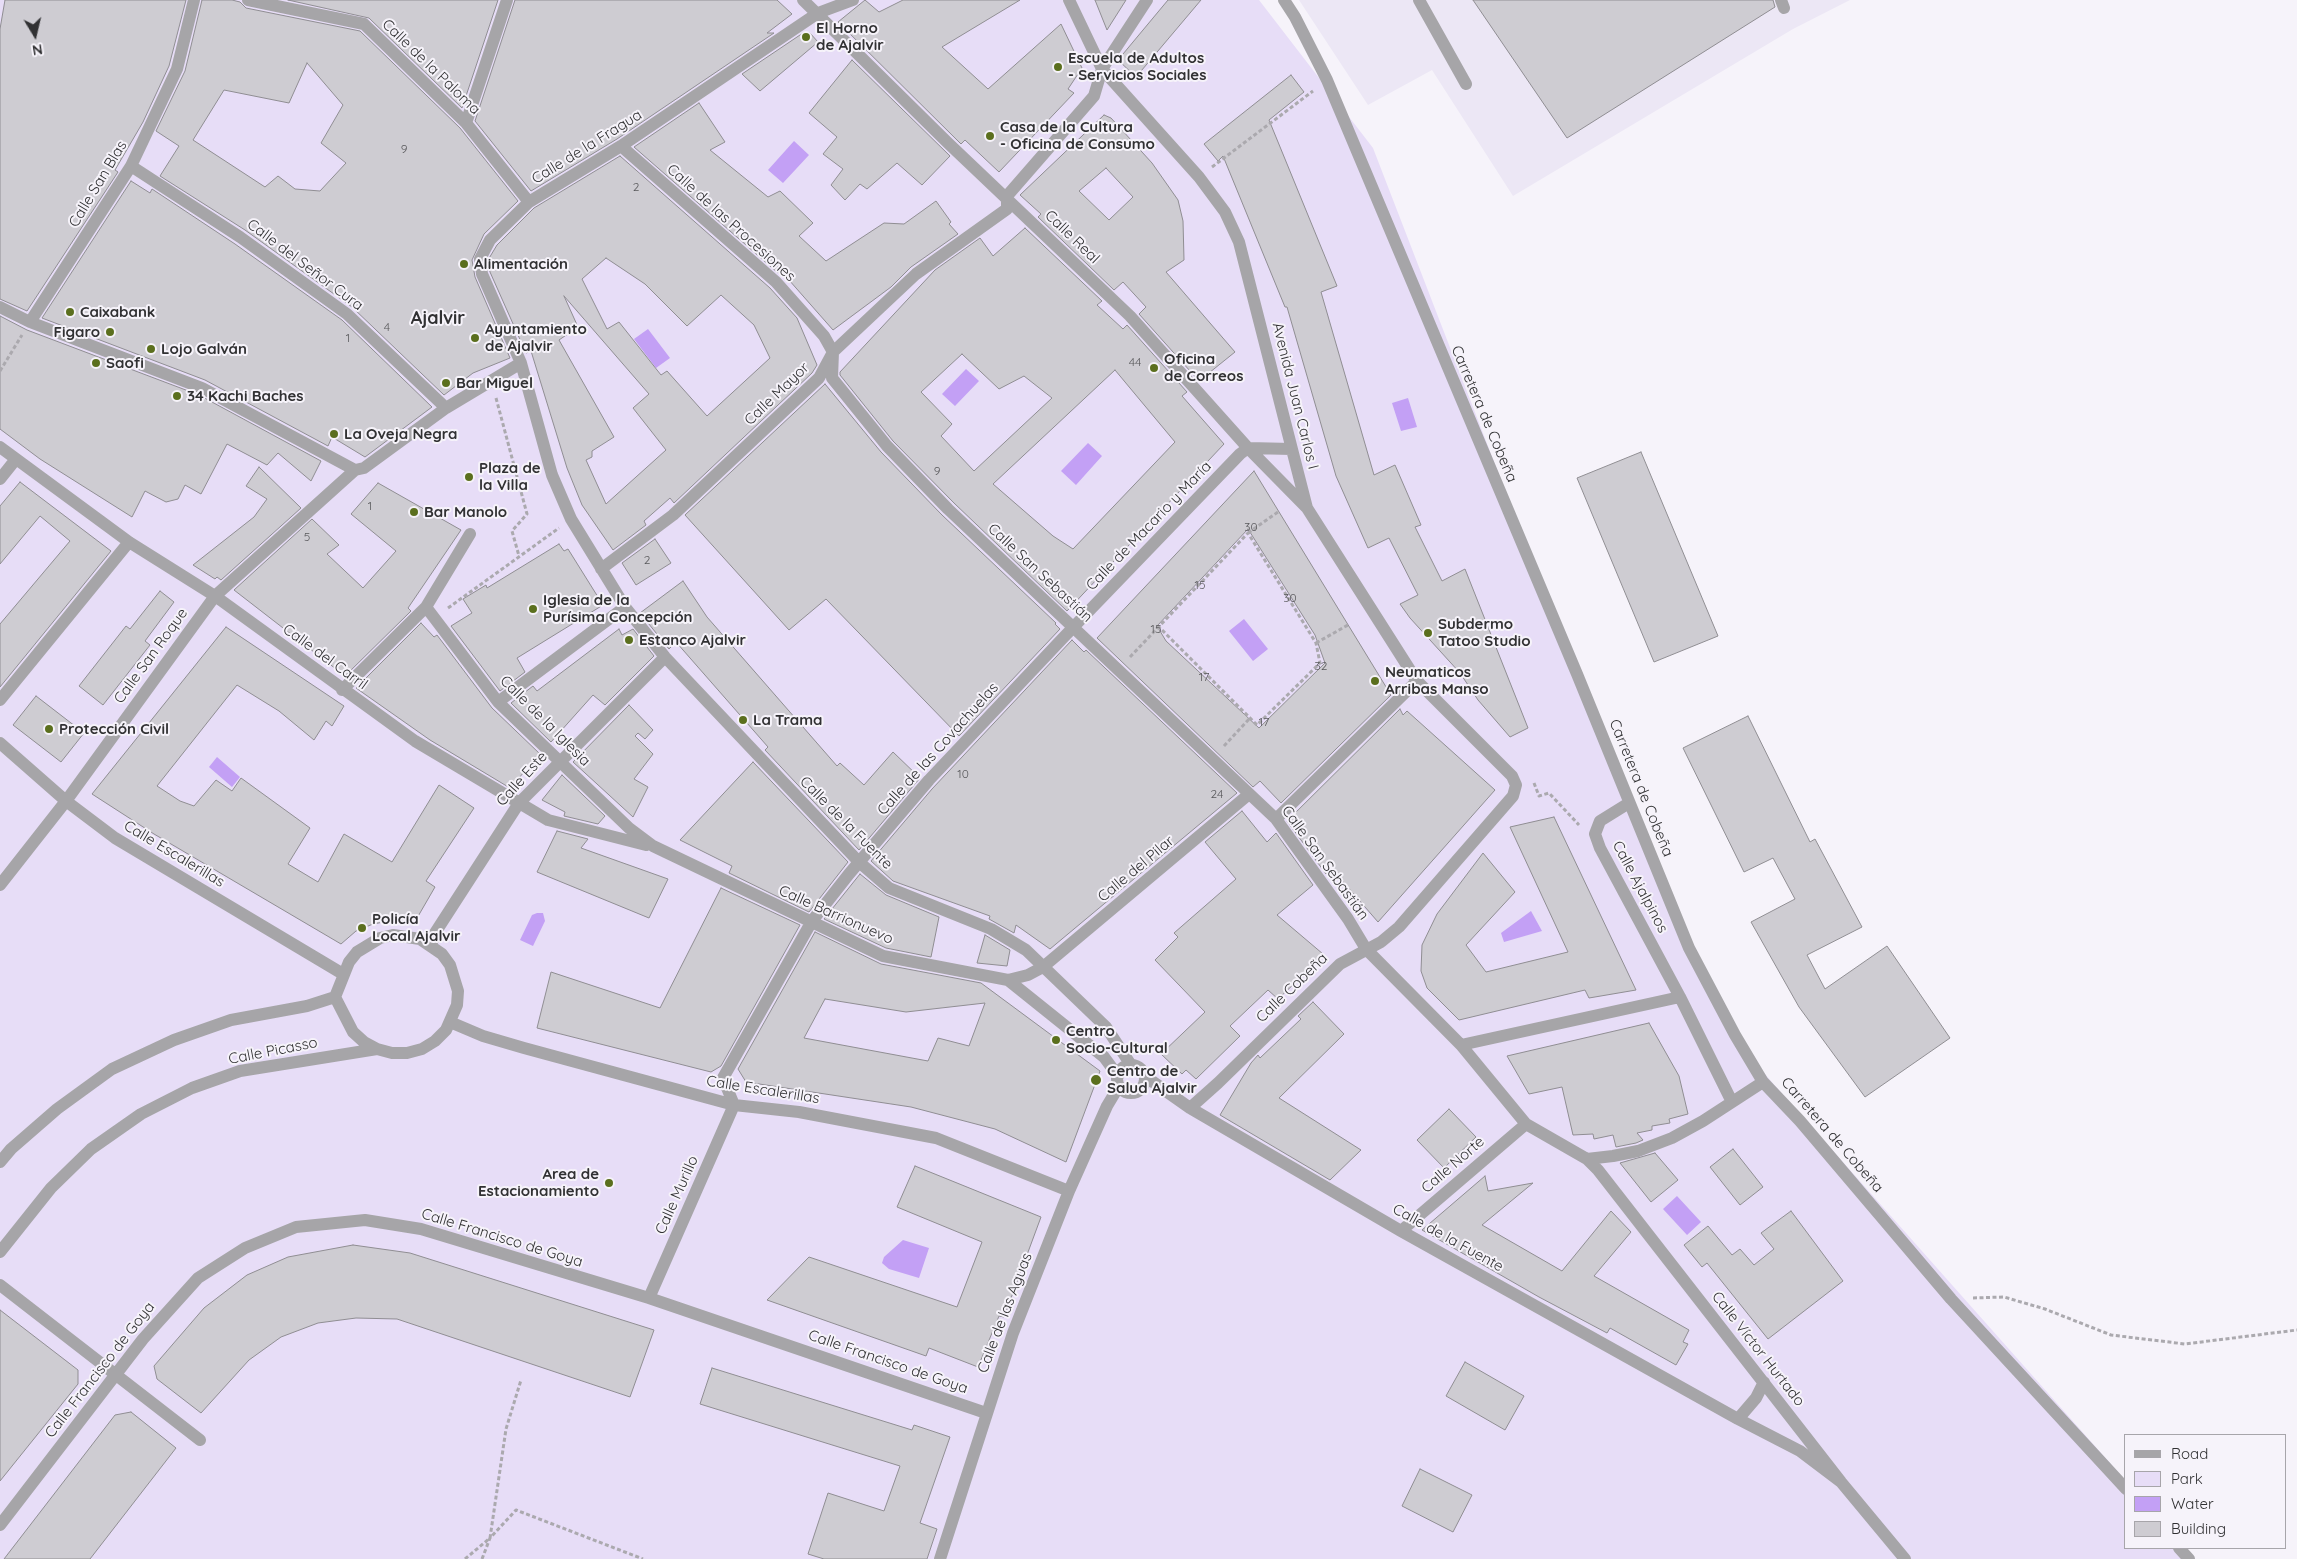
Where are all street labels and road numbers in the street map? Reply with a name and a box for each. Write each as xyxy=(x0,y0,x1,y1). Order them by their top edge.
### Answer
street label: Calle de la Paloma xyxy=(378,16,484,118)
street label: Calle de la Fragua xyxy=(529,106,645,188)
street label: Calle San Blas xyxy=(65,137,131,231)
street label: Calle de las Procesiones xyxy=(663,161,799,285)
street label: Calle Real xyxy=(1041,206,1103,268)
street label: Calle del Señor Cura xyxy=(243,215,367,315)
street label: Avenida Juan Carlos I xyxy=(1268,321,1322,471)
street label: Carretera de Cobeña xyxy=(1447,343,1521,485)
street label: Calle Mayor xyxy=(741,359,813,429)
street label: Calle de Macario y María xyxy=(1083,458,1215,594)
street label: Calle San Sebastián xyxy=(984,520,1096,626)
street label: Calle San Roque xyxy=(110,605,192,707)
street label: Calle del Carril xyxy=(279,620,371,694)
street label: Calle de la Iglesia xyxy=(496,672,594,770)
street label: Calle de las Covachuelas xyxy=(874,679,1002,819)
street label: Carretera de Cobeña xyxy=(1605,717,1677,859)
street label: Calle Este xyxy=(493,748,551,810)
street label: Calle de la Fuente xyxy=(796,773,896,873)
street label: Calle San Sebastián xyxy=(1278,802,1372,924)
street label: Calle Escalerillas xyxy=(120,817,228,891)
street label: Calle del Pilar xyxy=(1094,832,1178,906)
street label: Calle Ajalpinos xyxy=(1608,838,1672,936)
street label: Calle Barrionuevo xyxy=(776,882,896,948)
street label: Calle Cobeña xyxy=(1253,949,1331,1027)
street label: Calle Picasso xyxy=(227,1034,319,1068)
street label: Calle Escalerillas xyxy=(705,1072,821,1108)
street label: Carretera de Cobeña xyxy=(1777,1074,1887,1196)
street label: Calle Norte xyxy=(1418,1133,1488,1197)
street label: Calle Murillo xyxy=(652,1153,702,1237)
street label: Calle de la Fuente xyxy=(1389,1200,1507,1276)
street label: Calle Francisco de Goya xyxy=(419,1205,585,1271)
street label: Calle de las Aguas xyxy=(974,1250,1036,1376)
street label: Calle Víctor Hurtado xyxy=(1708,1288,1808,1410)
street label: Calle Francisco de Goya xyxy=(41,1298,159,1442)
street label: Calle Francisco de Goya xyxy=(806,1326,970,1398)

